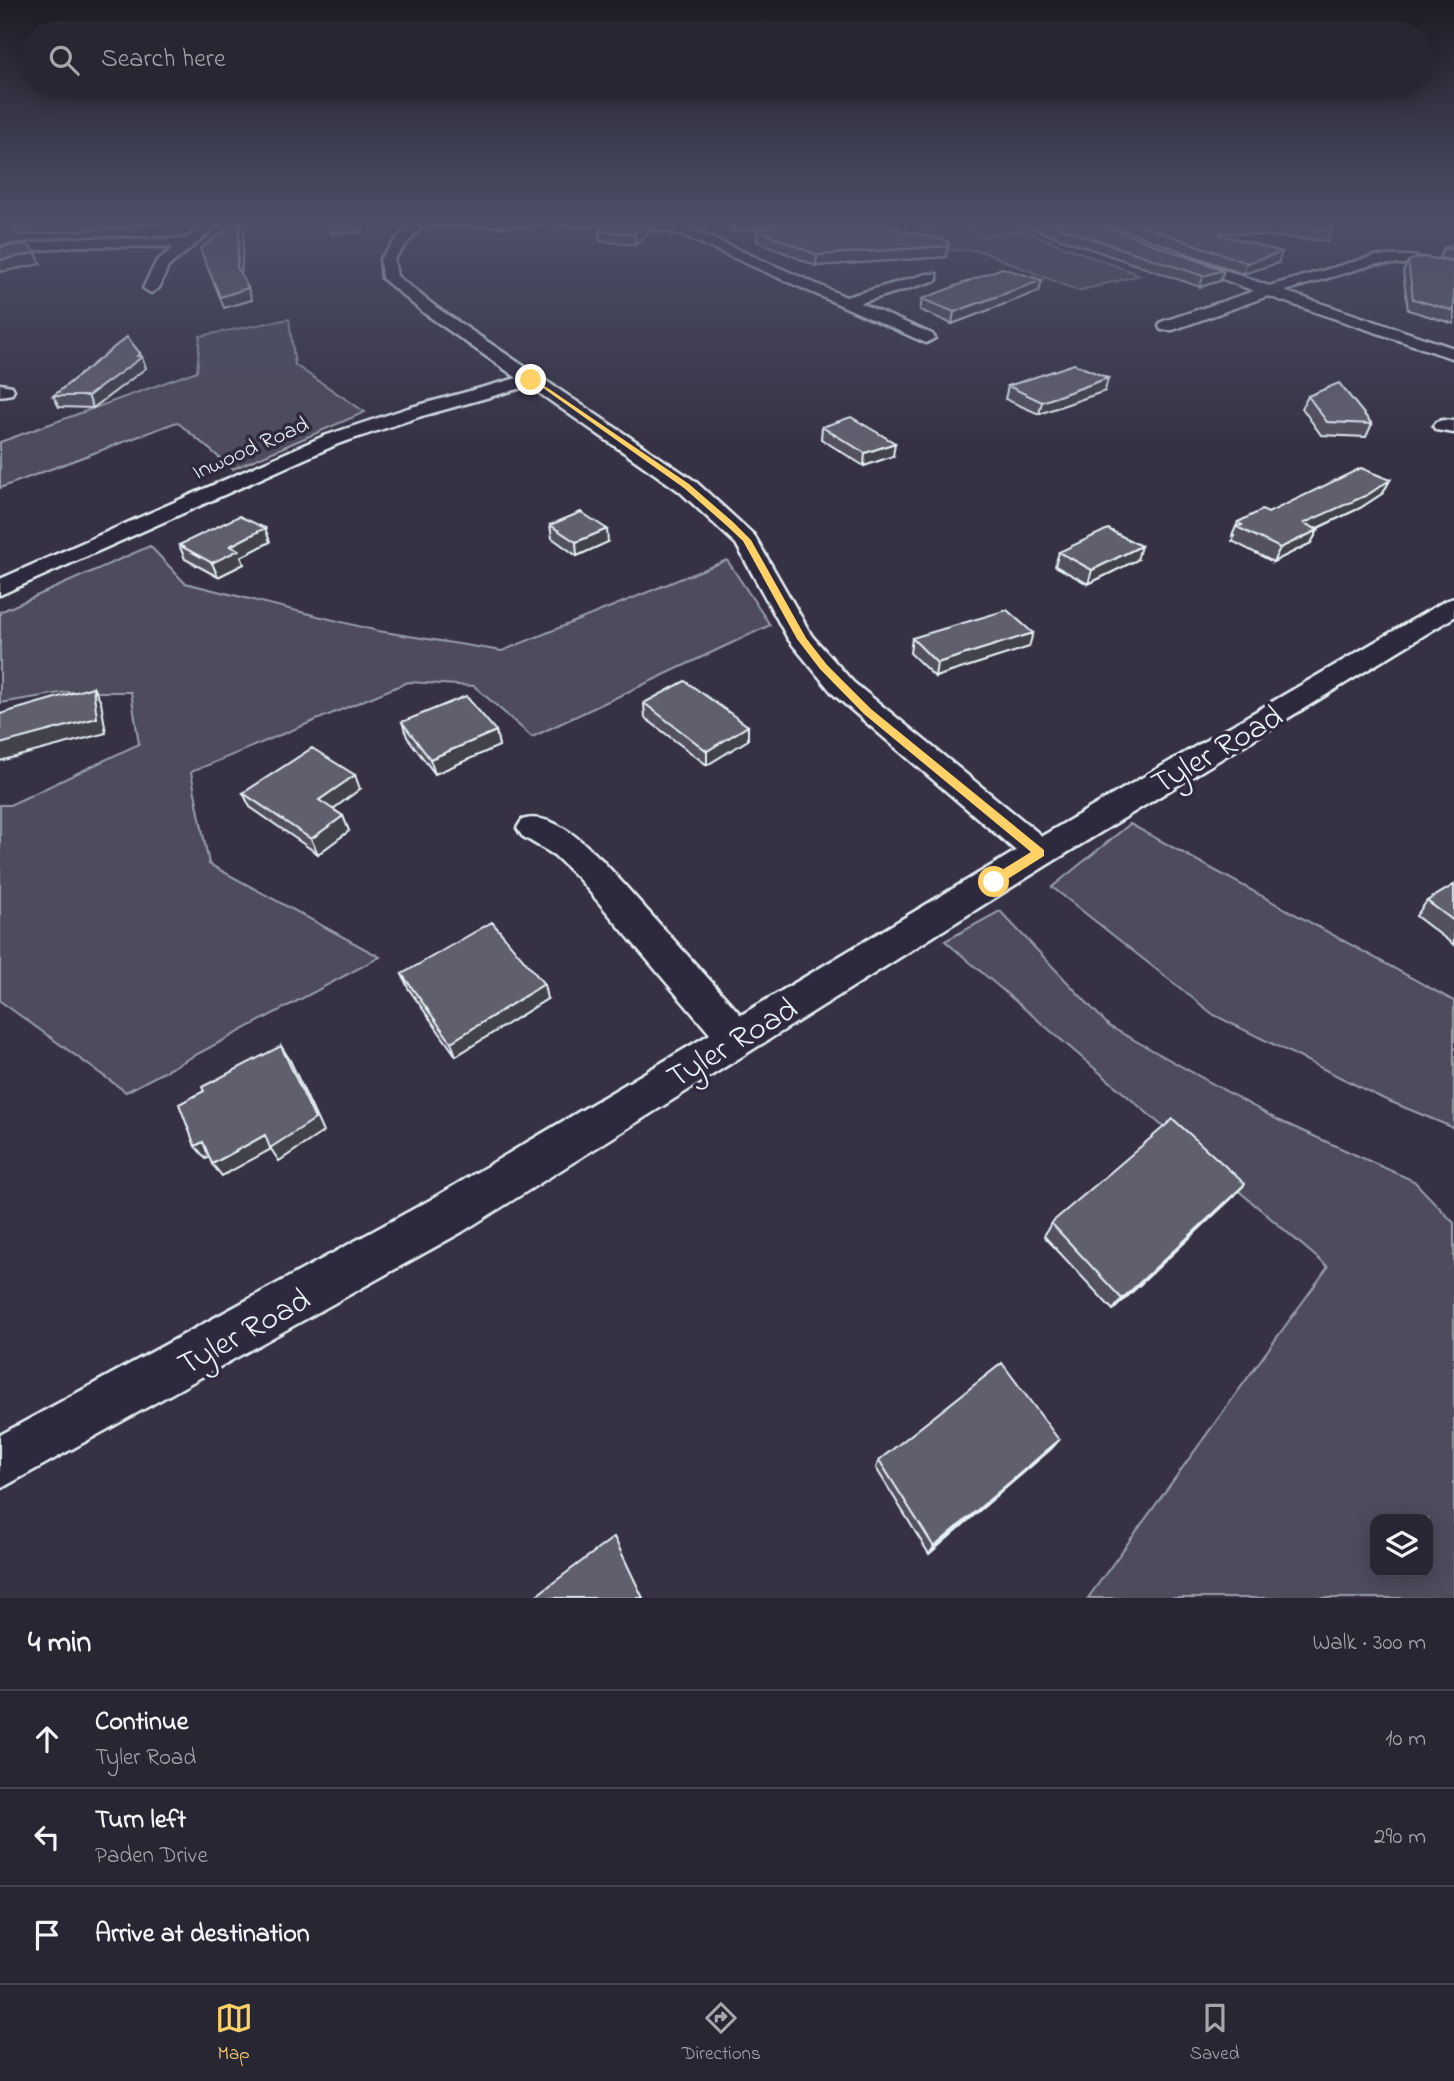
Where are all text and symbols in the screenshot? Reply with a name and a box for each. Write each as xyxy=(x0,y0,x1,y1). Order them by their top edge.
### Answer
search box xyxy=(21,21,1433,98)
icon: search xyxy=(45,41,83,79)
text: Search here xyxy=(101,41,226,79)
route end xyxy=(515,364,546,395)
street label: Inwood Road xyxy=(188,409,315,490)
street label: Tyler Road xyxy=(1143,694,1293,809)
route start xyxy=(978,866,1009,897)
street label: Tyler Road xyxy=(658,986,808,1102)
street label: Tyler Road xyxy=(170,1277,320,1390)
map controls xyxy=(1370,1514,1433,1577)
button: layers xyxy=(1370,1514,1433,1577)
text: 4 min xyxy=(28,1622,91,1666)
text: Walk · 300 m xyxy=(1312,1627,1426,1660)
text: Continue xyxy=(95,1704,188,1742)
icon: ahead xyxy=(28,1720,66,1758)
text: 10 m xyxy=(1385,1723,1426,1756)
text: Tyler Road xyxy=(95,1742,196,1775)
text: Turn left xyxy=(95,1802,186,1840)
icon: left xyxy=(28,1818,66,1856)
text: 290 m xyxy=(1374,1821,1426,1854)
text: Paden Drive xyxy=(95,1840,208,1873)
icon: arrive xyxy=(28,1916,66,1954)
text: Arrive at destination xyxy=(95,1916,310,1954)
tab: Map xyxy=(215,1999,253,2068)
tab: Directions xyxy=(682,1999,761,2068)
tab: Saved xyxy=(1190,1999,1239,2068)

